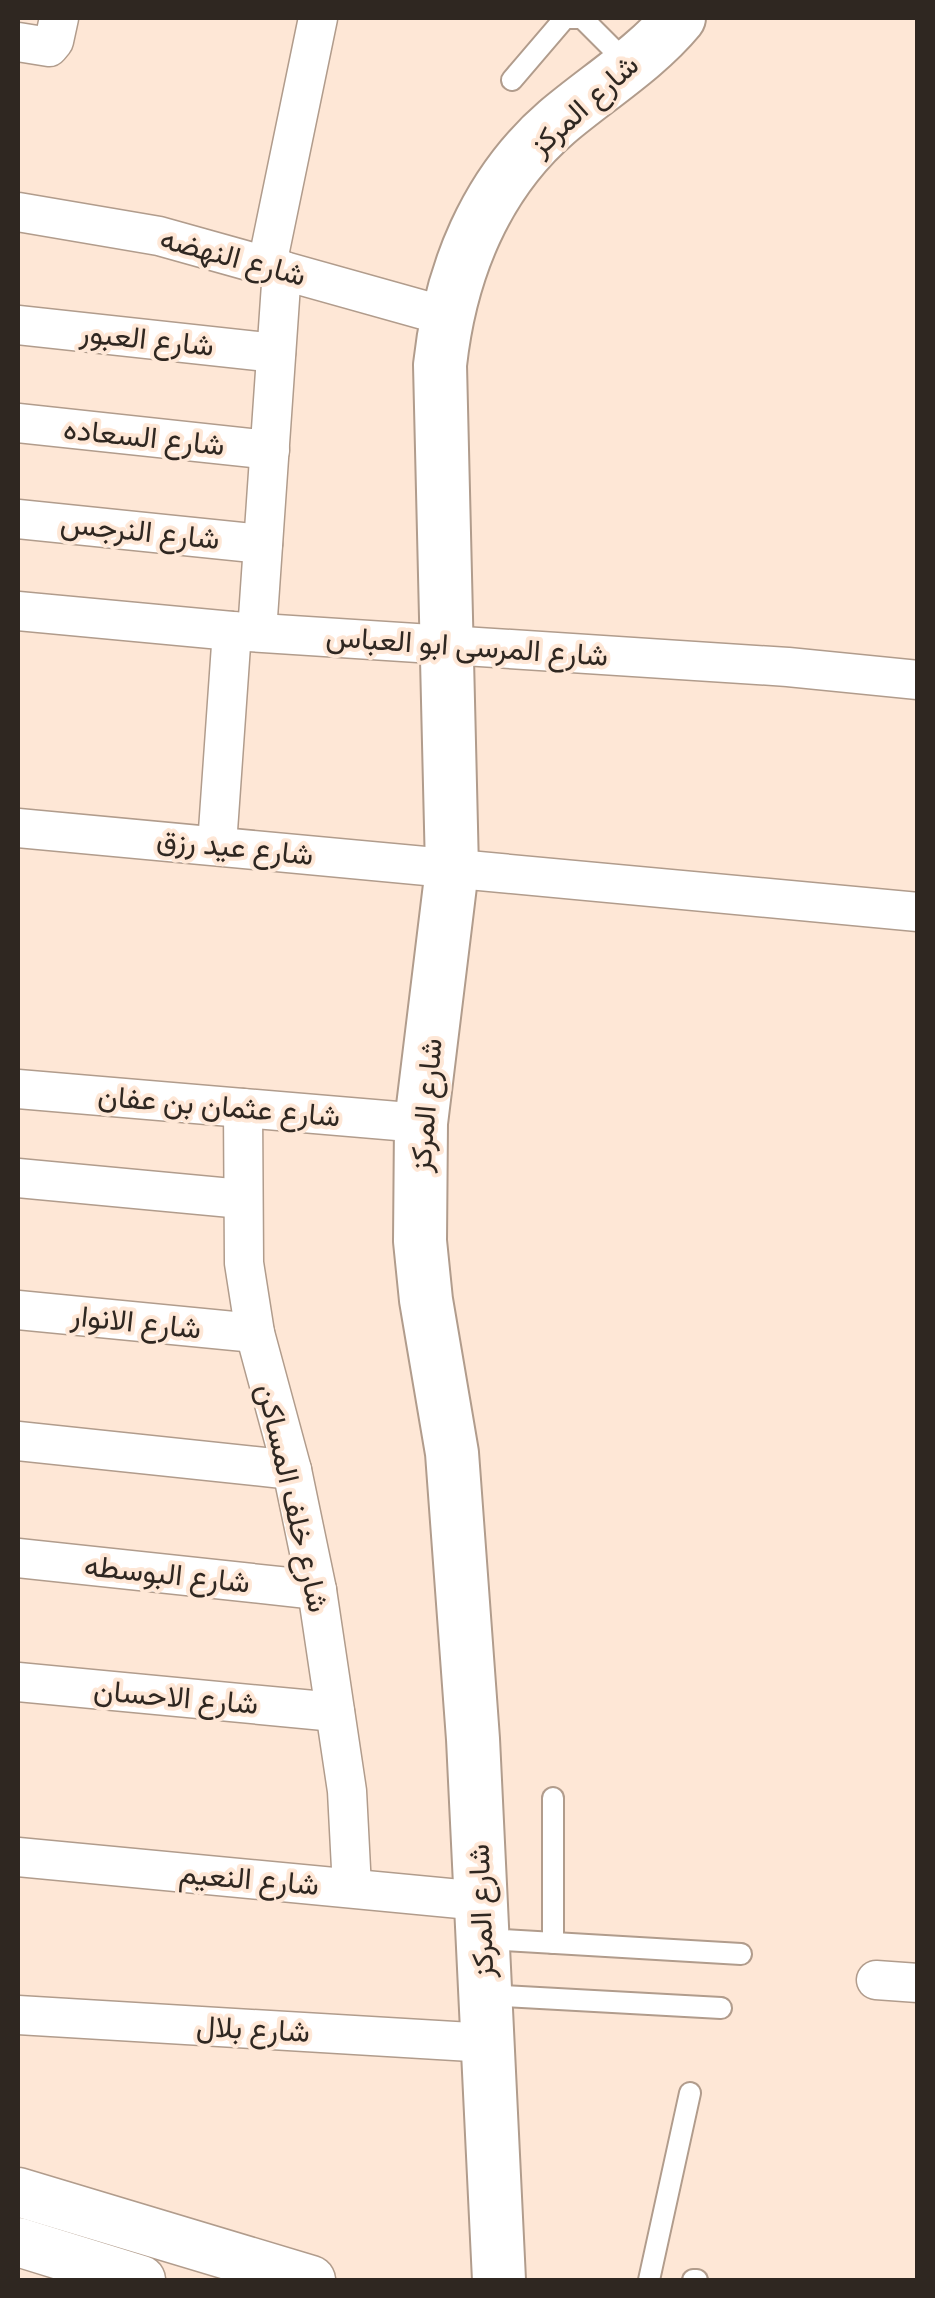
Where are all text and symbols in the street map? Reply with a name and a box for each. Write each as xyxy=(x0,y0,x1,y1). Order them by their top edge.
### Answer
street label: شارع المركز xyxy=(521,46,647,165)
street label: شارع النهضه xyxy=(156,219,310,296)
street label: شارع العبور xyxy=(77,313,216,366)
street label: شارع السعاده xyxy=(61,410,226,465)
street label: شارع النرجس xyxy=(58,504,221,559)
street label: شارع المرسى ابو العباس xyxy=(324,617,609,676)
street label: شارع عيد رزق xyxy=(155,820,315,875)
street label: شارع المركز xyxy=(401,1037,452,1175)
street label: شارع عثمان بن عفان xyxy=(96,1076,342,1137)
street label: شارع الانوار xyxy=(68,1296,203,1349)
street label: شارع خلف المساكن xyxy=(247,1380,338,1616)
street label: شارع البوسطه xyxy=(82,1546,252,1603)
street label: شارع الاحسان xyxy=(92,1671,260,1724)
street label: شارع المركز xyxy=(460,1843,503,1980)
street label: شارع النعيم xyxy=(177,1854,321,1905)
street label: شارع بلال xyxy=(195,2007,311,2052)

